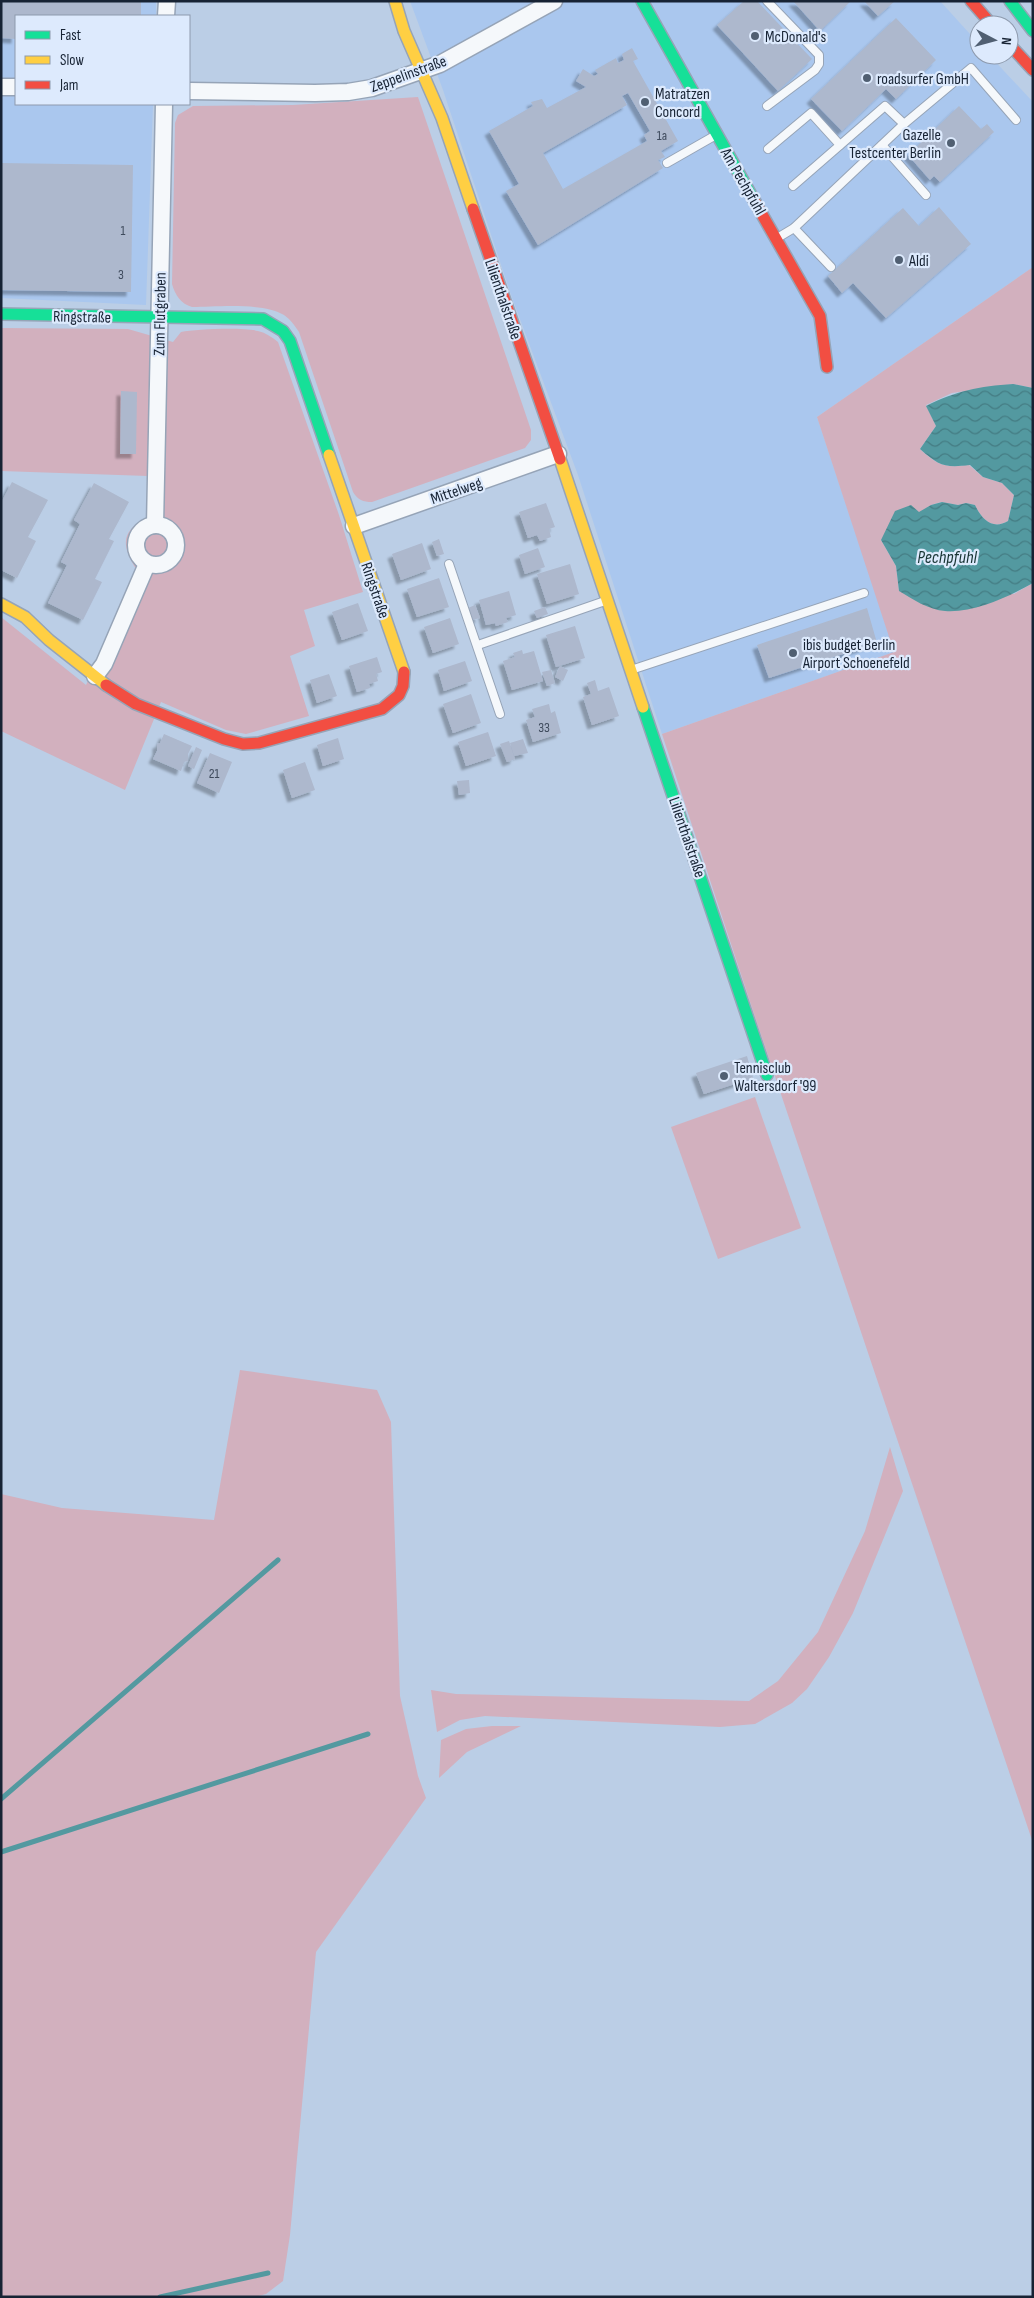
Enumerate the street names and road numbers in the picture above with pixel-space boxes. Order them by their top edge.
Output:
street label: Zeppelinstraße [368,52,449,97]
street label: Am Pechpfuhl [715,144,769,219]
street label: Lilienthalstraße [480,257,525,342]
street label: Zum Flutgraben [150,272,171,356]
street label: Ringstraße [53,307,111,328]
street label: Mittelweg [428,474,485,509]
street label: Ringstraße [356,560,393,621]
street label: Lilienthalstraße [664,795,709,880]

